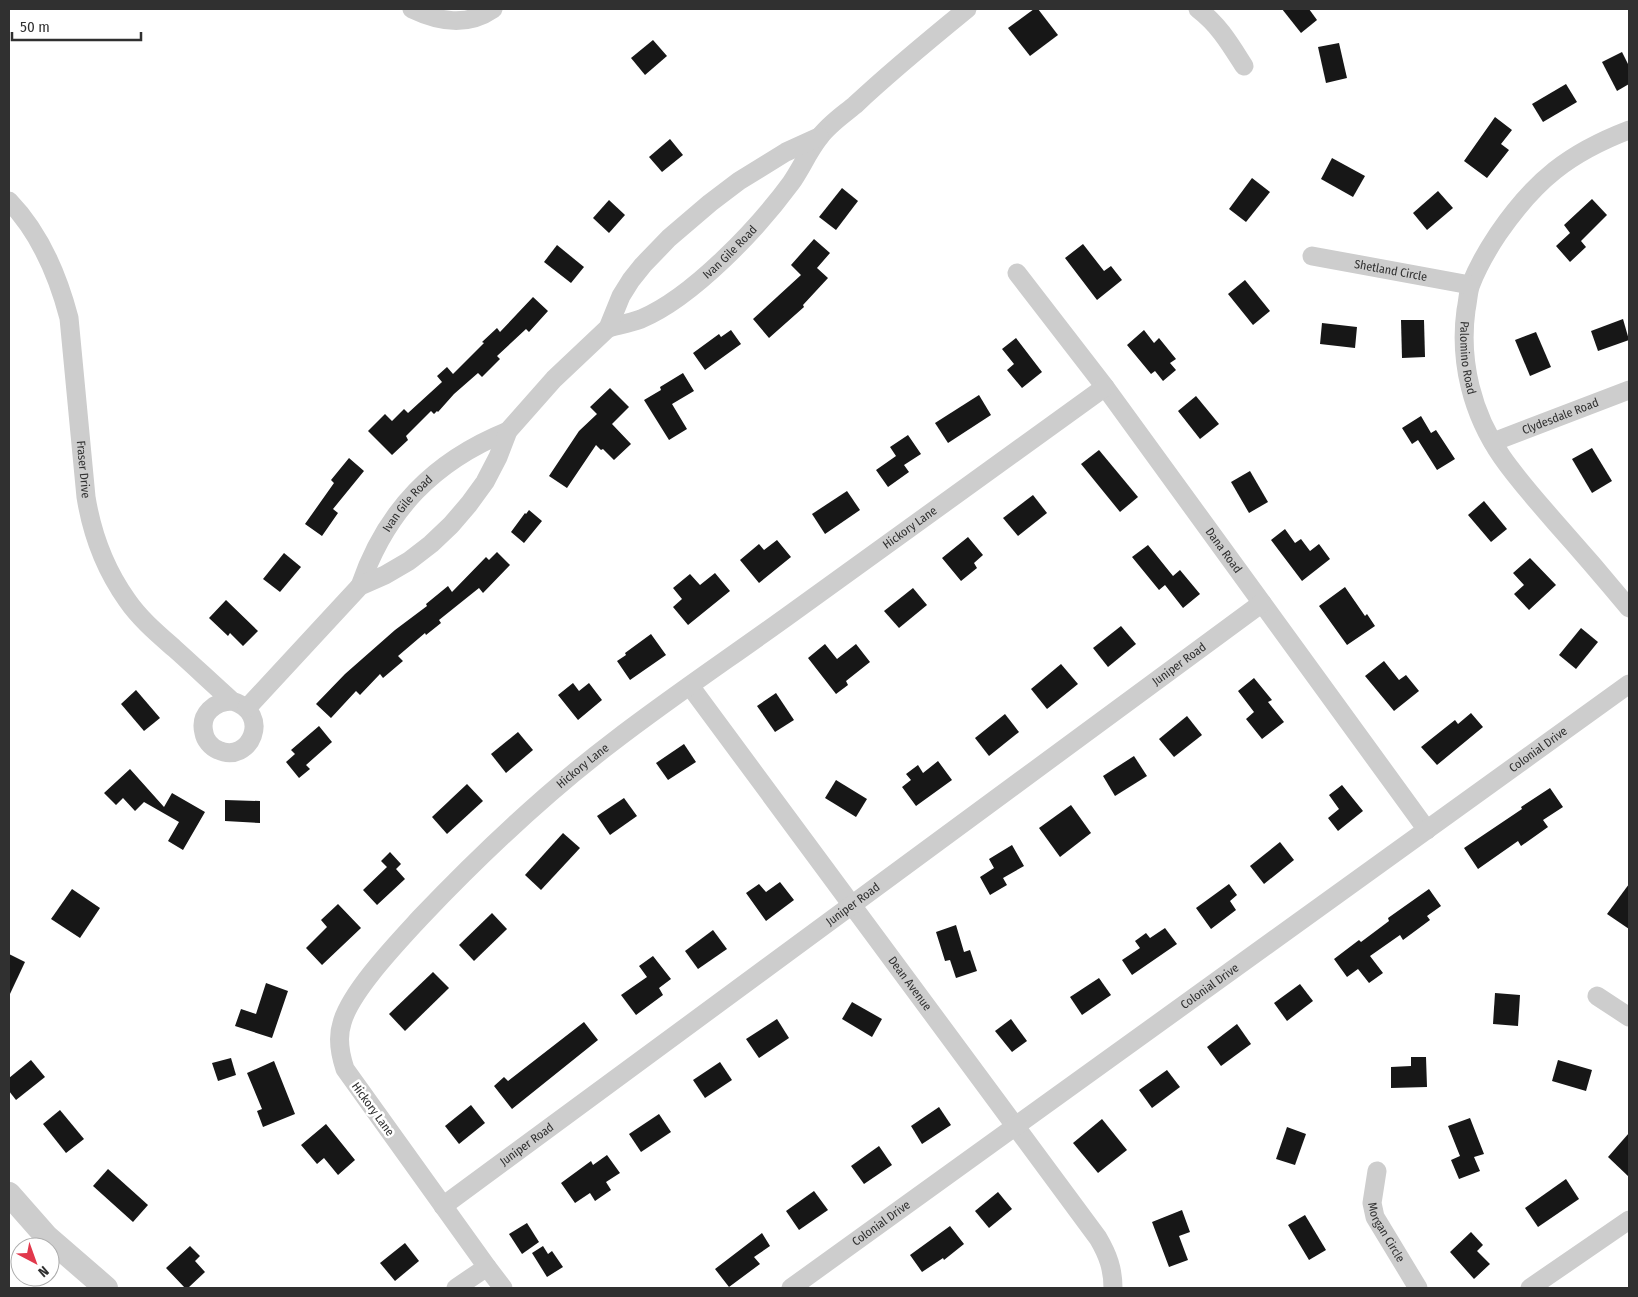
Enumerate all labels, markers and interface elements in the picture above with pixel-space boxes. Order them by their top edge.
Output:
scale bar [12,10,141,42]
text: 50 m [20,18,50,36]
street label: Ivan Gile Road [700,223,760,282]
street label: Shetland Circle [1353,257,1428,284]
street label: Palomino Road [1457,321,1479,396]
street label: Clydesdale Road [1520,395,1601,437]
street label: Fraser Drive [74,440,93,499]
street label: Ivan Gile Road [380,472,435,534]
street label: Hickory Lane [880,503,940,552]
street label: Dana Road [1203,525,1245,576]
street label: Juniper Road [1149,640,1209,688]
street label: Colonial Drive [1506,724,1570,775]
street label: Hickory Lane [554,741,611,791]
street label: Juniper Road [823,880,882,929]
street label: Dean Avenue [885,954,935,1013]
street label: Colonial Drive [1178,961,1241,1012]
street label: Hickory Lane [349,1079,397,1139]
street label: Juniper Road [497,1120,556,1169]
street label: Colonial Drive [849,1197,913,1249]
street label: Morgan Circle [1365,1201,1408,1265]
north arrow [10,1237,60,1287]
text: N [34,1262,52,1281]

